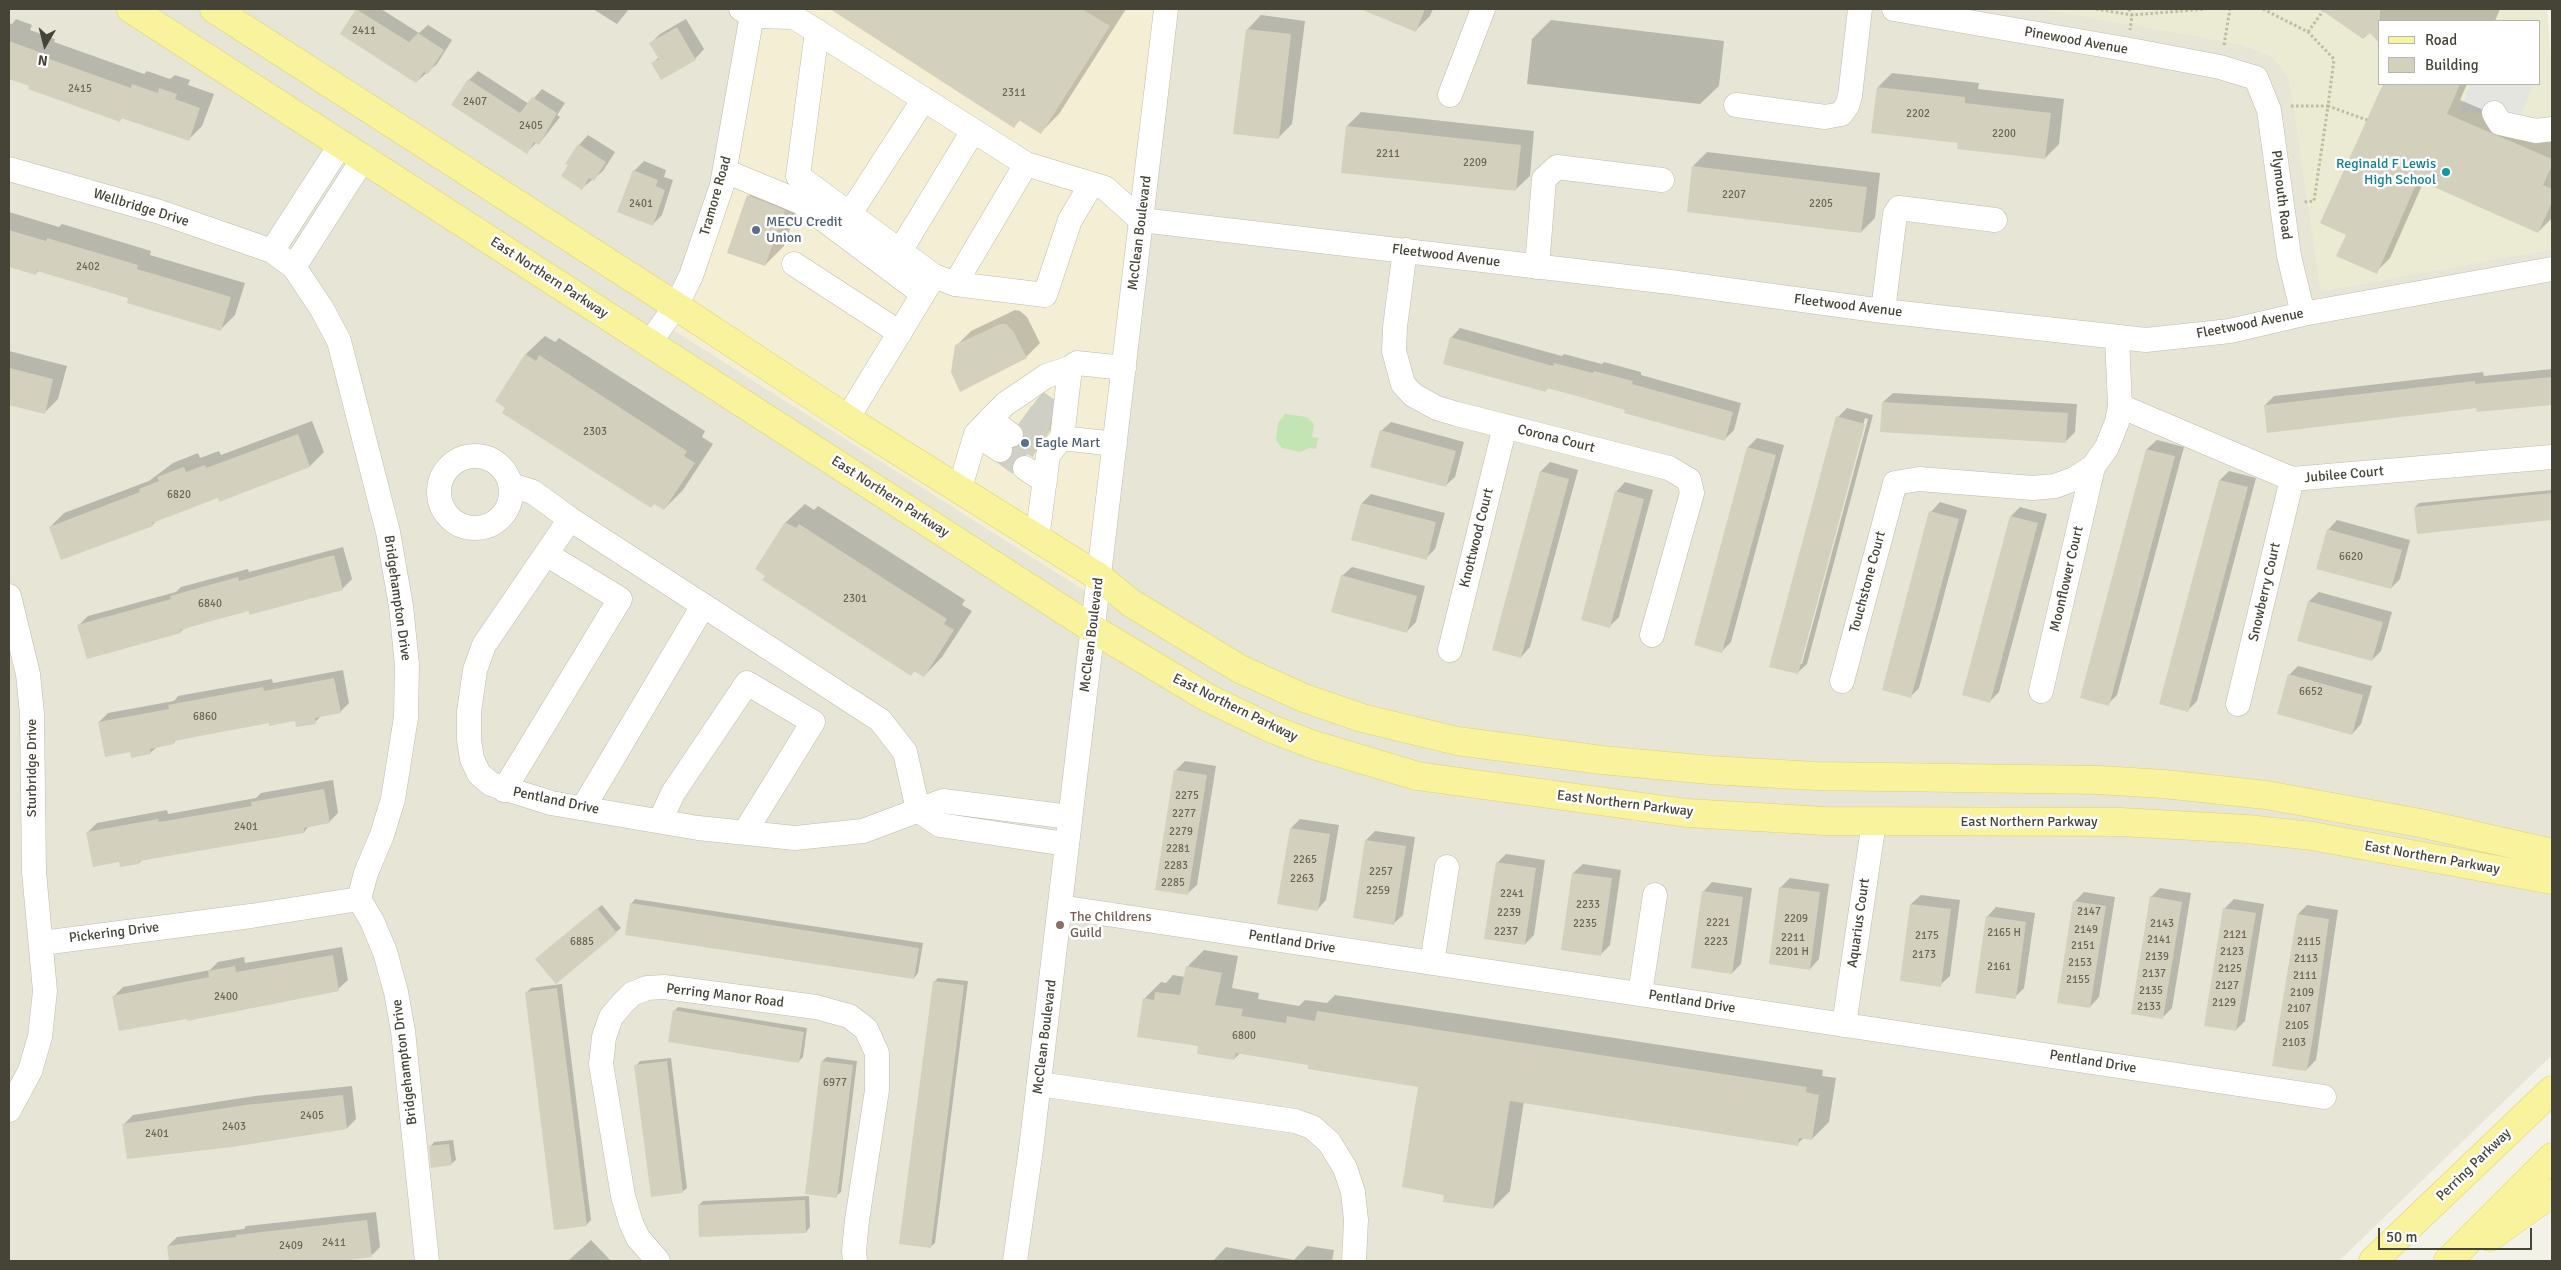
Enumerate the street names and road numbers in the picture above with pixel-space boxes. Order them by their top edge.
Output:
street label: Pinewood Avenue [2023,24,2129,58]
street label: Plymouth Road [2267,149,2295,241]
street label: Tramore Road [697,154,735,238]
street label: McClean Boulevard [1125,175,1155,291]
street label: Wellbridge Drive [91,185,191,231]
street label: East Northern Parkway [487,234,611,322]
street label: Fleetwood Avenue [1391,241,1501,271]
street label: Fleetwood Avenue [1793,291,1903,321]
street label: Fleetwood Avenue [2195,305,2305,343]
street label: Corona Court [1516,421,1596,457]
street label: East Northern Parkway [828,453,952,541]
street label: Jubilee Court [2304,463,2384,487]
street label: Knottwood Court [1457,487,1497,589]
street label: Moonflower Court [2047,525,2087,633]
street label: Touchstone Court [1846,529,1890,635]
street label: Bridgehampton Drive [380,534,414,662]
street label: Snowberry Court [2245,541,2285,643]
street label: McClean Boulevard [1077,577,1107,693]
street label: East Northern Parkway [1170,670,1300,746]
street label: Sturbridge Drive [24,719,40,817]
street label: Pentland Drive [511,784,601,818]
street label: East Northern Parkway [1556,787,1694,821]
street label: East Northern Parkway [1960,814,2098,830]
street label: East Northern Parkway [2363,838,2501,878]
street label: Aquarius Court [1844,877,1874,969]
street label: Pickering Drive [68,919,160,947]
street label: Pentland Drive [1247,927,1337,957]
street label: McClean Boulevard [1030,979,1060,1095]
street label: Perring Manor Road [665,980,785,1012]
street label: Pentland Drive [1647,987,1737,1017]
street label: Bridgehampton Drive [389,998,421,1126]
street label: Pentland Drive [2048,1047,2138,1077]
street label: Perring Parkway [2433,1125,2515,1205]

